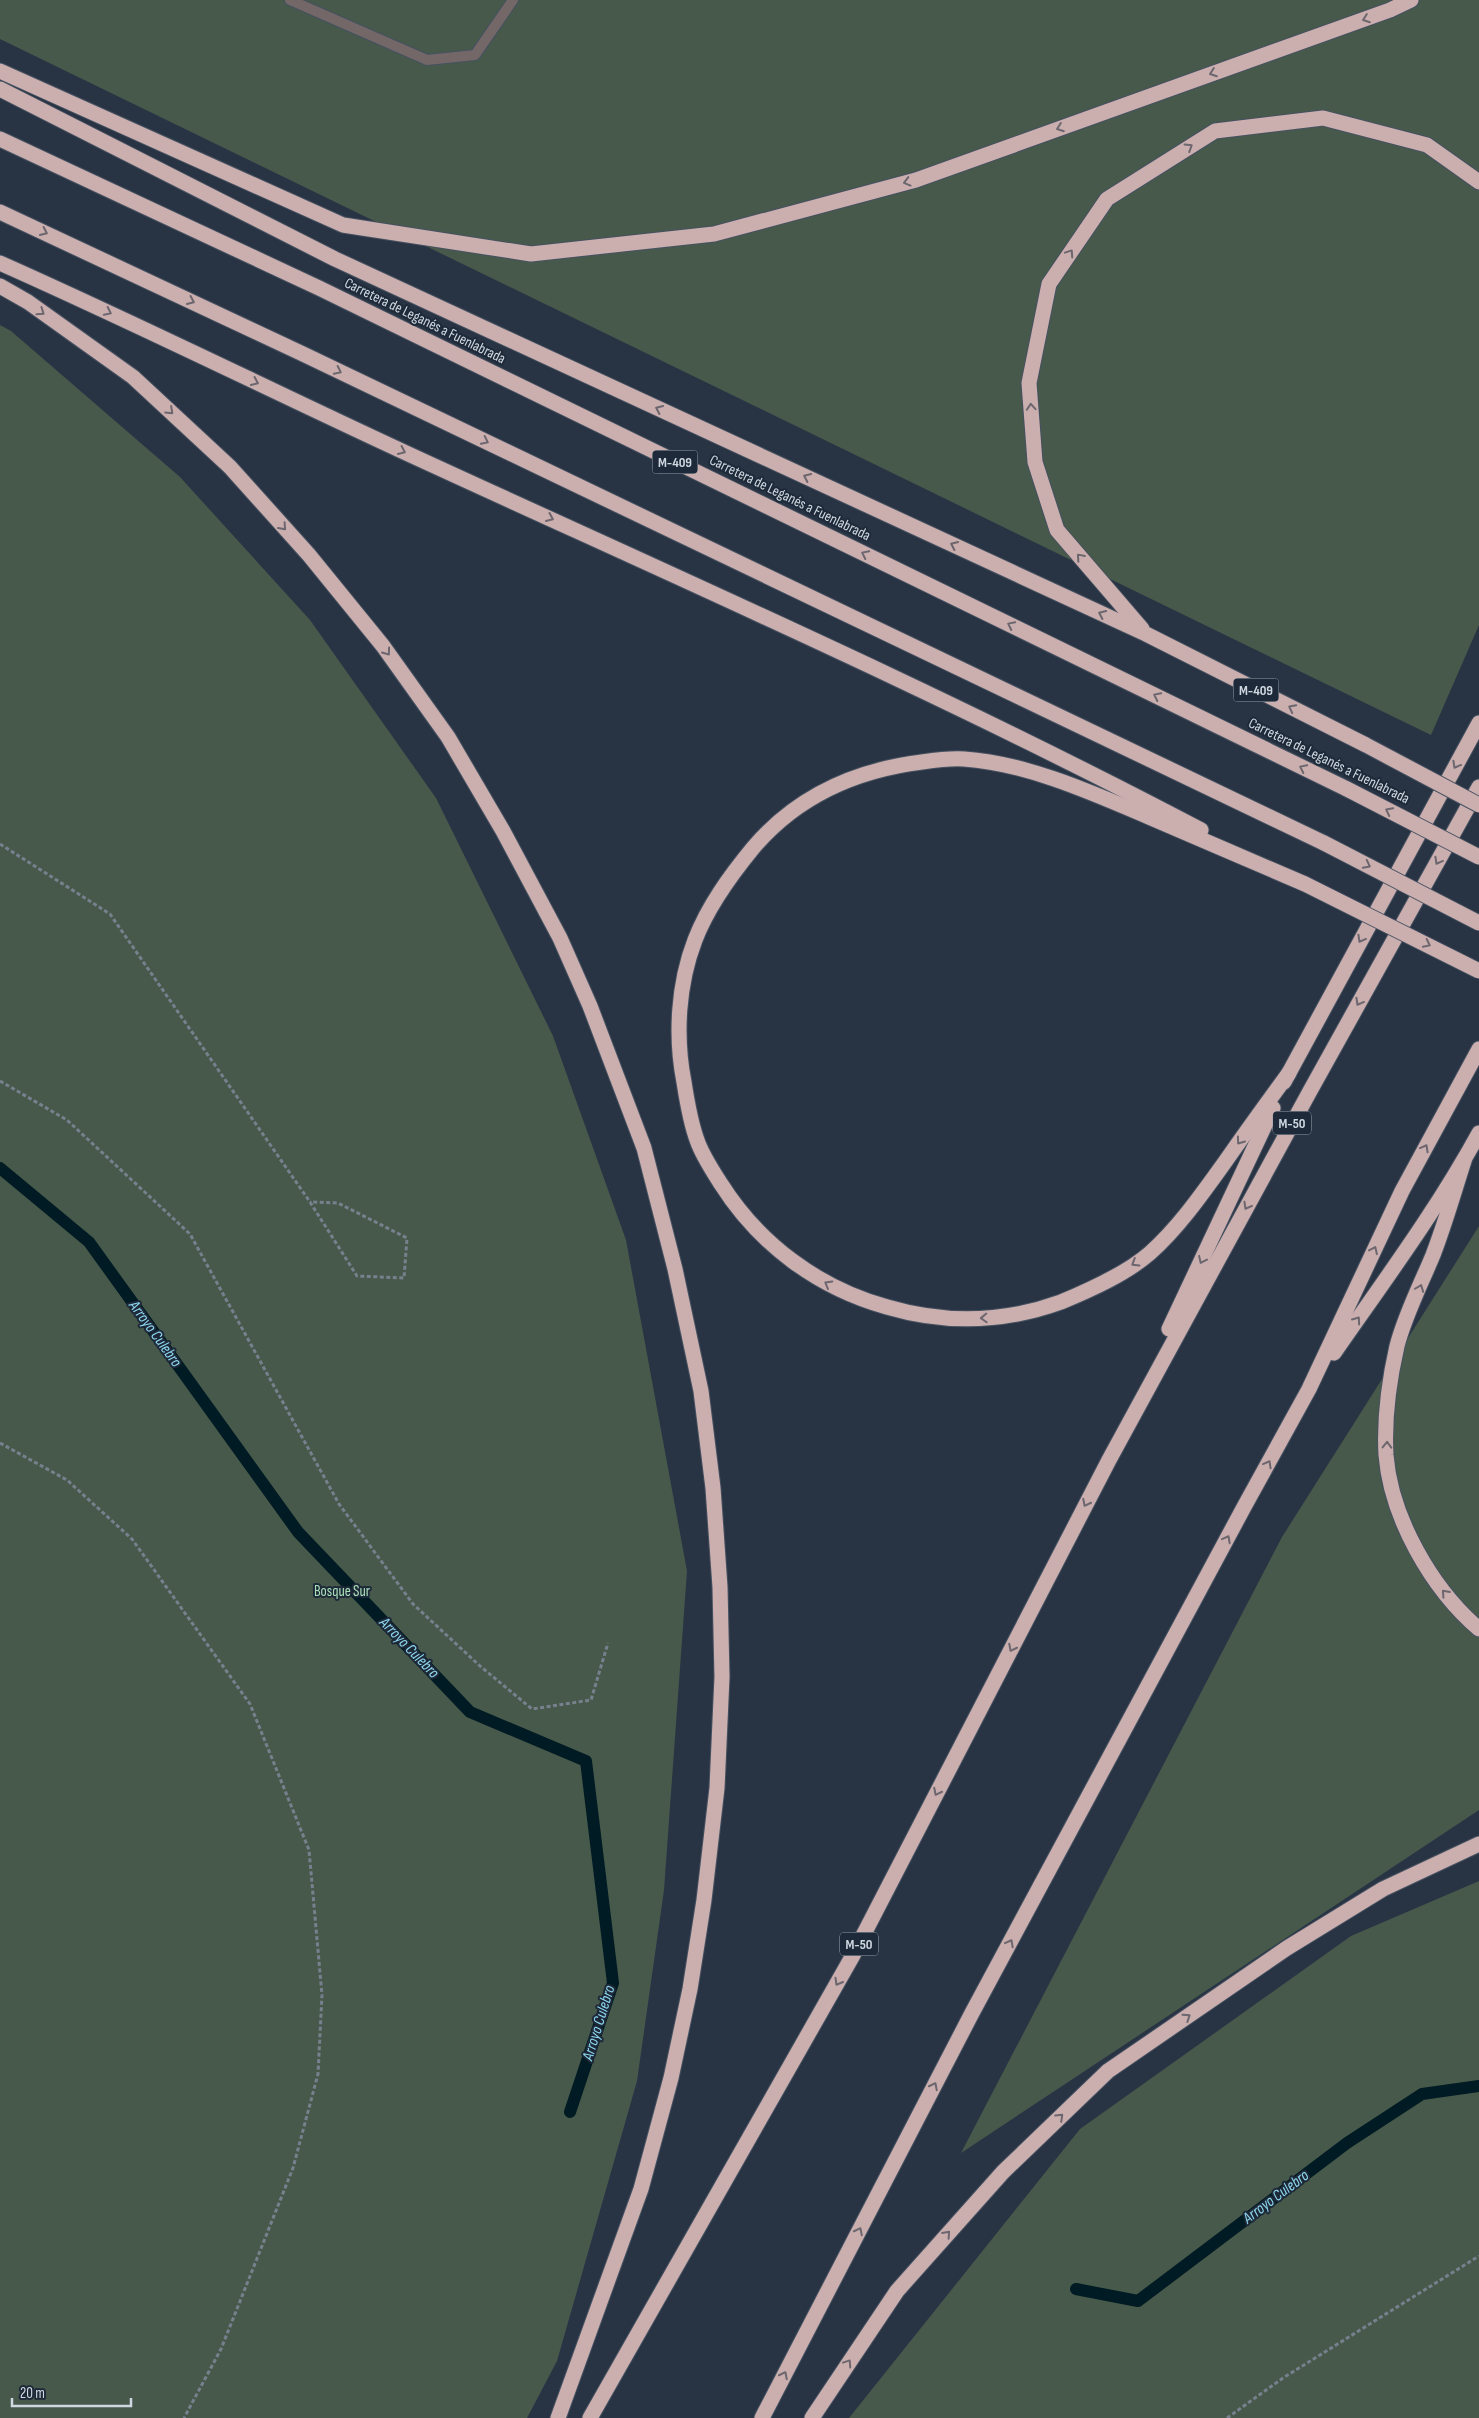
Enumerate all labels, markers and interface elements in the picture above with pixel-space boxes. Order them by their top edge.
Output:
one-way arrow [1362,13,1370,23]
one-way arrow [1209,67,1218,77]
one-way arrow [1056,122,1065,132]
one-way arrow [1184,144,1193,154]
one-way arrow [902,176,911,187]
one-way arrow [39,226,48,237]
one-way arrow [1064,249,1073,259]
street label: Carretera de Leganés a Fuenlabrada [341,274,509,368]
one-way arrow [186,295,195,306]
one-way arrow [103,305,112,316]
one-way arrow [35,306,45,315]
one-way arrow [333,365,342,375]
one-way arrow [250,376,259,386]
one-way arrow [1026,403,1037,411]
one-way arrow [164,405,173,414]
one-way arrow [655,405,664,415]
one-way arrow [480,435,489,445]
one-way arrow [397,444,406,455]
road number: M-409 [652,451,698,474]
street label: Carretera de Leganés a Fuenlabrada [706,451,874,545]
one-way arrow [803,473,812,484]
one-way arrow [545,512,554,522]
one-way arrow [278,521,287,530]
one-way arrow [950,541,959,552]
one-way arrow [861,550,870,560]
one-way arrow [1077,554,1086,563]
one-way arrow [1098,609,1107,620]
one-way arrow [1007,621,1016,631]
one-way arrow [381,646,390,656]
road number: M-409 [1234,678,1278,702]
one-way arrow [1153,692,1162,703]
one-way arrow [1288,704,1297,714]
street label: Carretera de Leganés a Fuenlabrada [1245,714,1413,808]
one-way arrow [1452,760,1462,769]
one-way arrow [1299,763,1308,774]
one-way arrow [1385,807,1394,817]
one-way arrow [1434,855,1444,864]
one-way arrow [1362,859,1371,869]
one-way arrow [1358,934,1368,943]
one-way arrow [1422,938,1431,948]
one-way arrow [1355,997,1365,1006]
road number: M-50 [1273,1112,1311,1134]
one-way arrow [1237,1135,1246,1145]
one-way arrow [1419,1145,1429,1154]
one-way arrow [1243,1201,1253,1210]
one-way arrow [1368,1246,1379,1255]
one-way arrow [1197,1255,1208,1264]
one-way arrow [1131,1257,1140,1267]
one-way arrow [824,1280,833,1290]
one-way arrow [1414,1284,1424,1293]
water label: Arroyo Culebro [124,1296,186,1371]
one-way arrow [980,1313,988,1323]
one-way arrow [1351,1317,1360,1326]
one-way arrow [1381,1441,1392,1449]
one-way arrow [1261,1461,1271,1470]
one-way arrow [1082,1498,1092,1507]
one-way arrow [1220,1536,1230,1545]
park label: Bosque Sur [314,1582,371,1601]
one-way arrow [1442,1590,1451,1599]
water label: Arroyo Culebro [375,1613,443,1683]
one-way arrow [1008,1642,1018,1651]
one-way arrow [933,1787,943,1796]
road number: M-50 [840,1932,878,1956]
one-way arrow [1004,1939,1014,1948]
one-way arrow [834,1977,844,1986]
water label: Arroyo Culebro [578,1983,620,2064]
one-way arrow [1181,2014,1191,2023]
one-way arrow [928,2083,938,2092]
one-way arrow [1054,2114,1063,2123]
water label: Arroyo Culebro [1239,2166,1313,2229]
one-way arrow [853,2227,863,2236]
one-way arrow [941,2231,950,2240]
one-way arrow [842,2359,852,2368]
one-way arrow [778,2371,788,2380]
scale bar [12,2376,131,2408]
text: 20 m [20,2384,45,2403]

